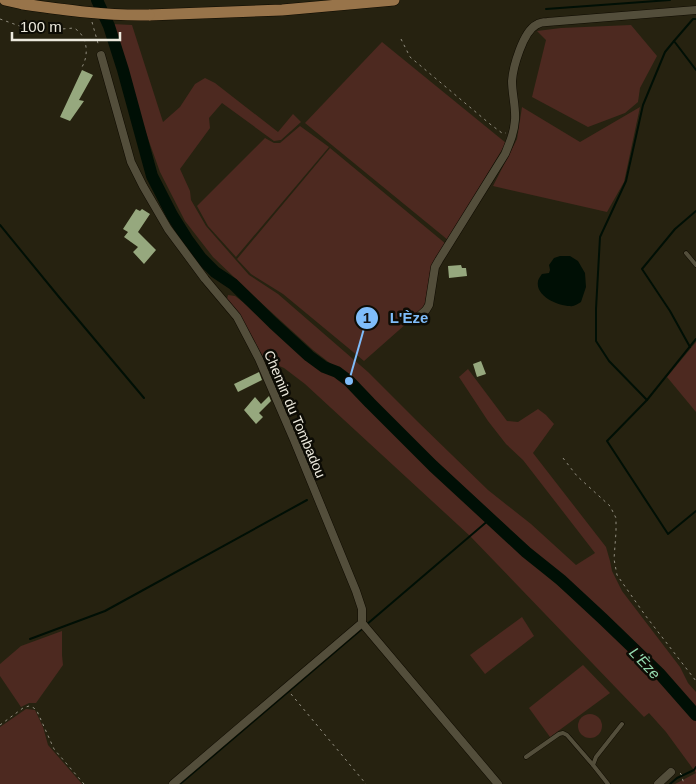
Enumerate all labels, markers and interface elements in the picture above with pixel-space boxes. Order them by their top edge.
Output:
scale bar [12,10,120,42]
text: 100 m [20,18,62,35]
callout: L'Èze [355,303,438,333]
text: 1 [363,309,371,326]
text: L'Èze [390,309,428,326]
street label: Chemin du Tombadou [261,348,329,480]
water label: L'Èze [626,644,664,682]

